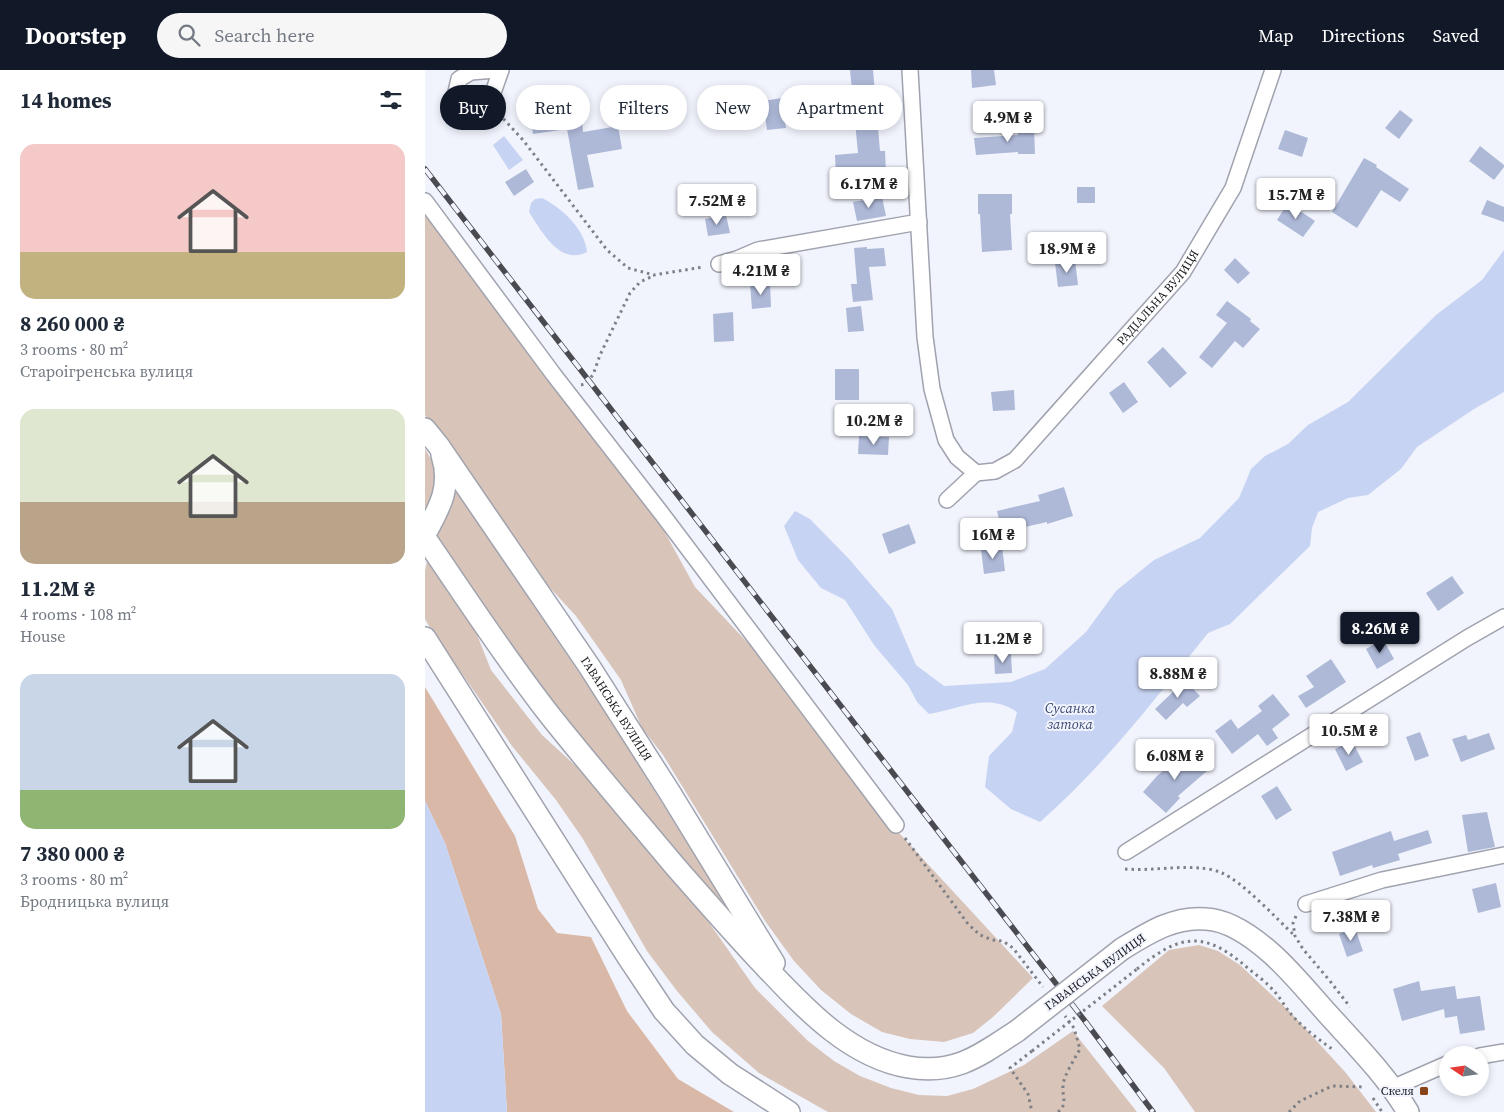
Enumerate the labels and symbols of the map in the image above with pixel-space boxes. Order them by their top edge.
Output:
pin: 4.9M ₴ [967,100,1049,143]
pin: 6.17M ₴ [823,166,915,209]
pin: 15.7M ₴ [1250,178,1342,220]
pin: 7.52M ₴ [671,184,763,226]
pin: 18.9M ₴ [1021,232,1113,274]
street label: РАДІАЛЬНА ВУЛИЦЯ [1113,247,1203,349]
pin: 4.21M ₴ [715,254,807,296]
pin: 10.2M ₴ [828,404,920,446]
pin: 16M ₴ [958,518,1028,560]
pin: 8.26M ₴ [1334,612,1426,654]
pin: 11.2M ₴ [957,622,1049,664]
street label: ГАВАНСЬКА ВУЛИЦЯ [577,654,656,764]
pin: 8.88M ₴ [1132,656,1224,699]
water label: Сусанка затока [1045,698,1096,734]
pin: 10.5M ₴ [1303,714,1395,756]
pin: 6.08M ₴ [1129,738,1221,781]
pin: 7.38M ₴ [1305,900,1397,942]
street label: ГАВАНСЬКА ВУЛИЦЯ [1042,930,1149,1014]
north arrow [1439,1046,1489,1096]
place label: Скеля [1381,1083,1414,1099]
marker: Скеля [1418,1085,1430,1097]

